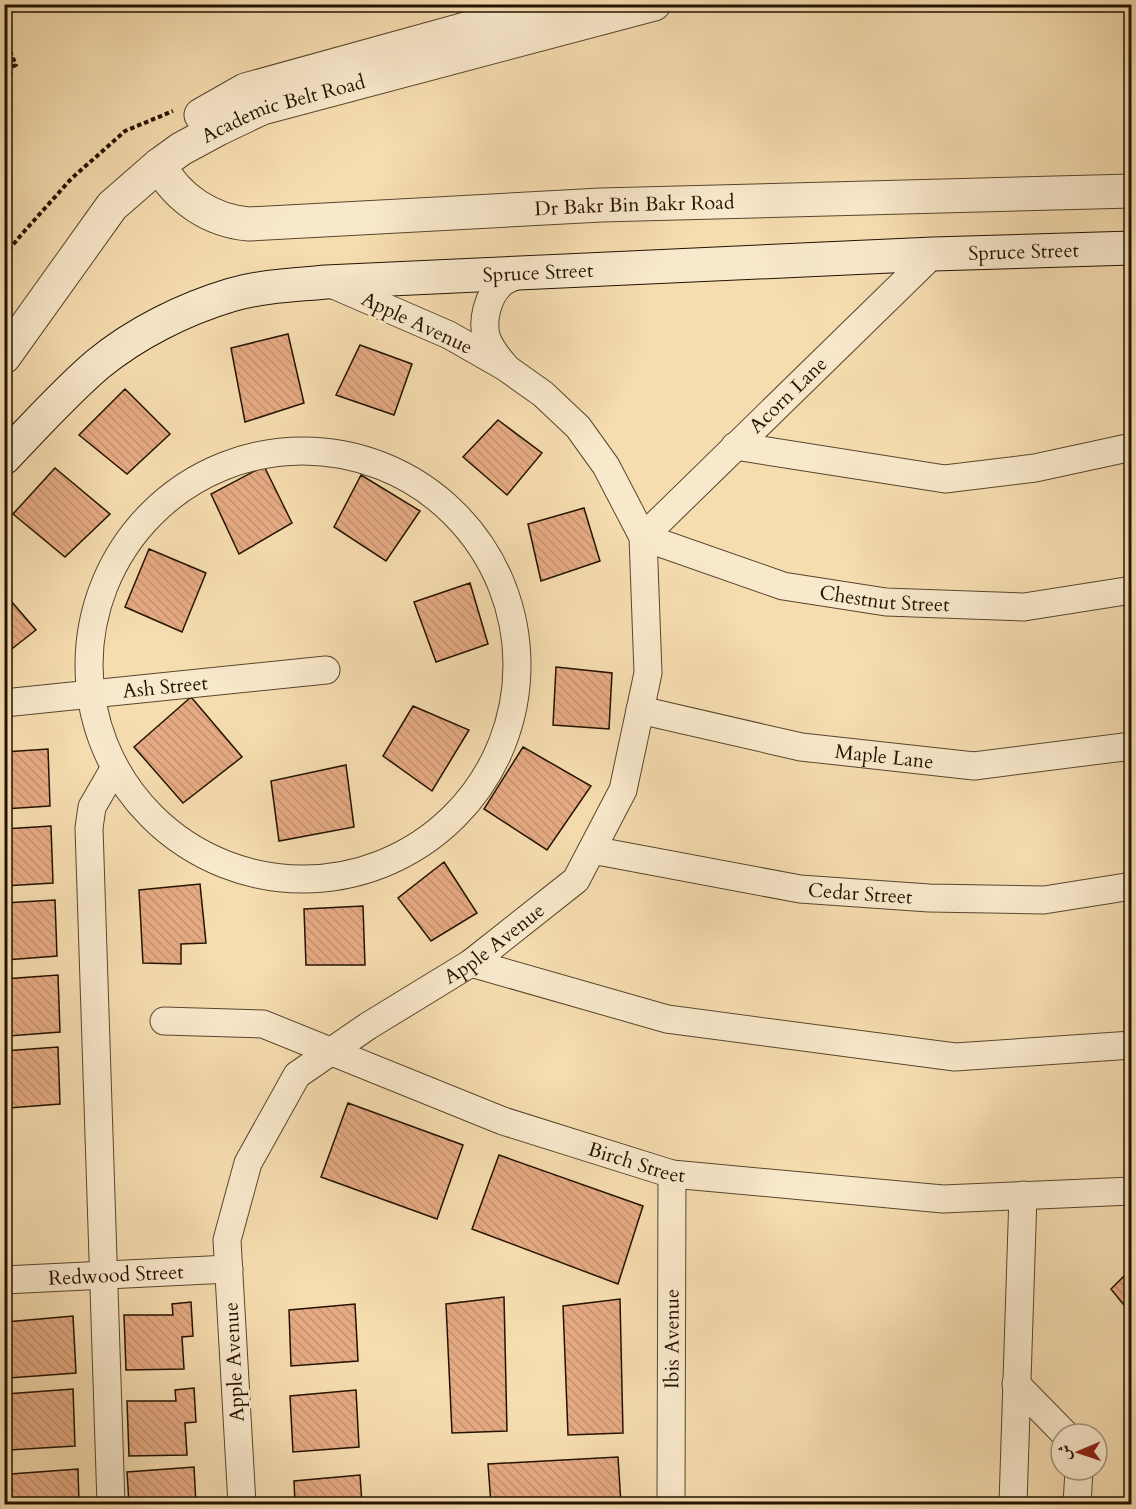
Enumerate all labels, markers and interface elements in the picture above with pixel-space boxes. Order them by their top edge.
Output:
street label: Academic Belt Road [196,68,368,149]
street label: Dr Bakr Bin Bakr Road [534,188,735,222]
street label: Spruce Street [968,236,1080,266]
street label: Spruce Street [482,256,595,288]
street label: Apple Avenue [357,285,477,361]
street label: Acorn Lane [743,351,833,439]
street label: Chestnut Street [818,578,951,618]
street label: Ash Street [121,669,210,704]
street label: Maple Lane [834,737,935,775]
street label: Cedar Street [807,876,914,910]
street label: Apple Avenue [438,897,550,990]
street label: Birch Street [585,1135,687,1189]
street label: Redwood Street [48,1258,185,1291]
street label: Ibis Avenue [658,1289,685,1389]
street label: Apple Avenue [217,1301,251,1423]
north arrow [1049,1422,1109,1482]
text: ش [1054,1444,1076,1461]

